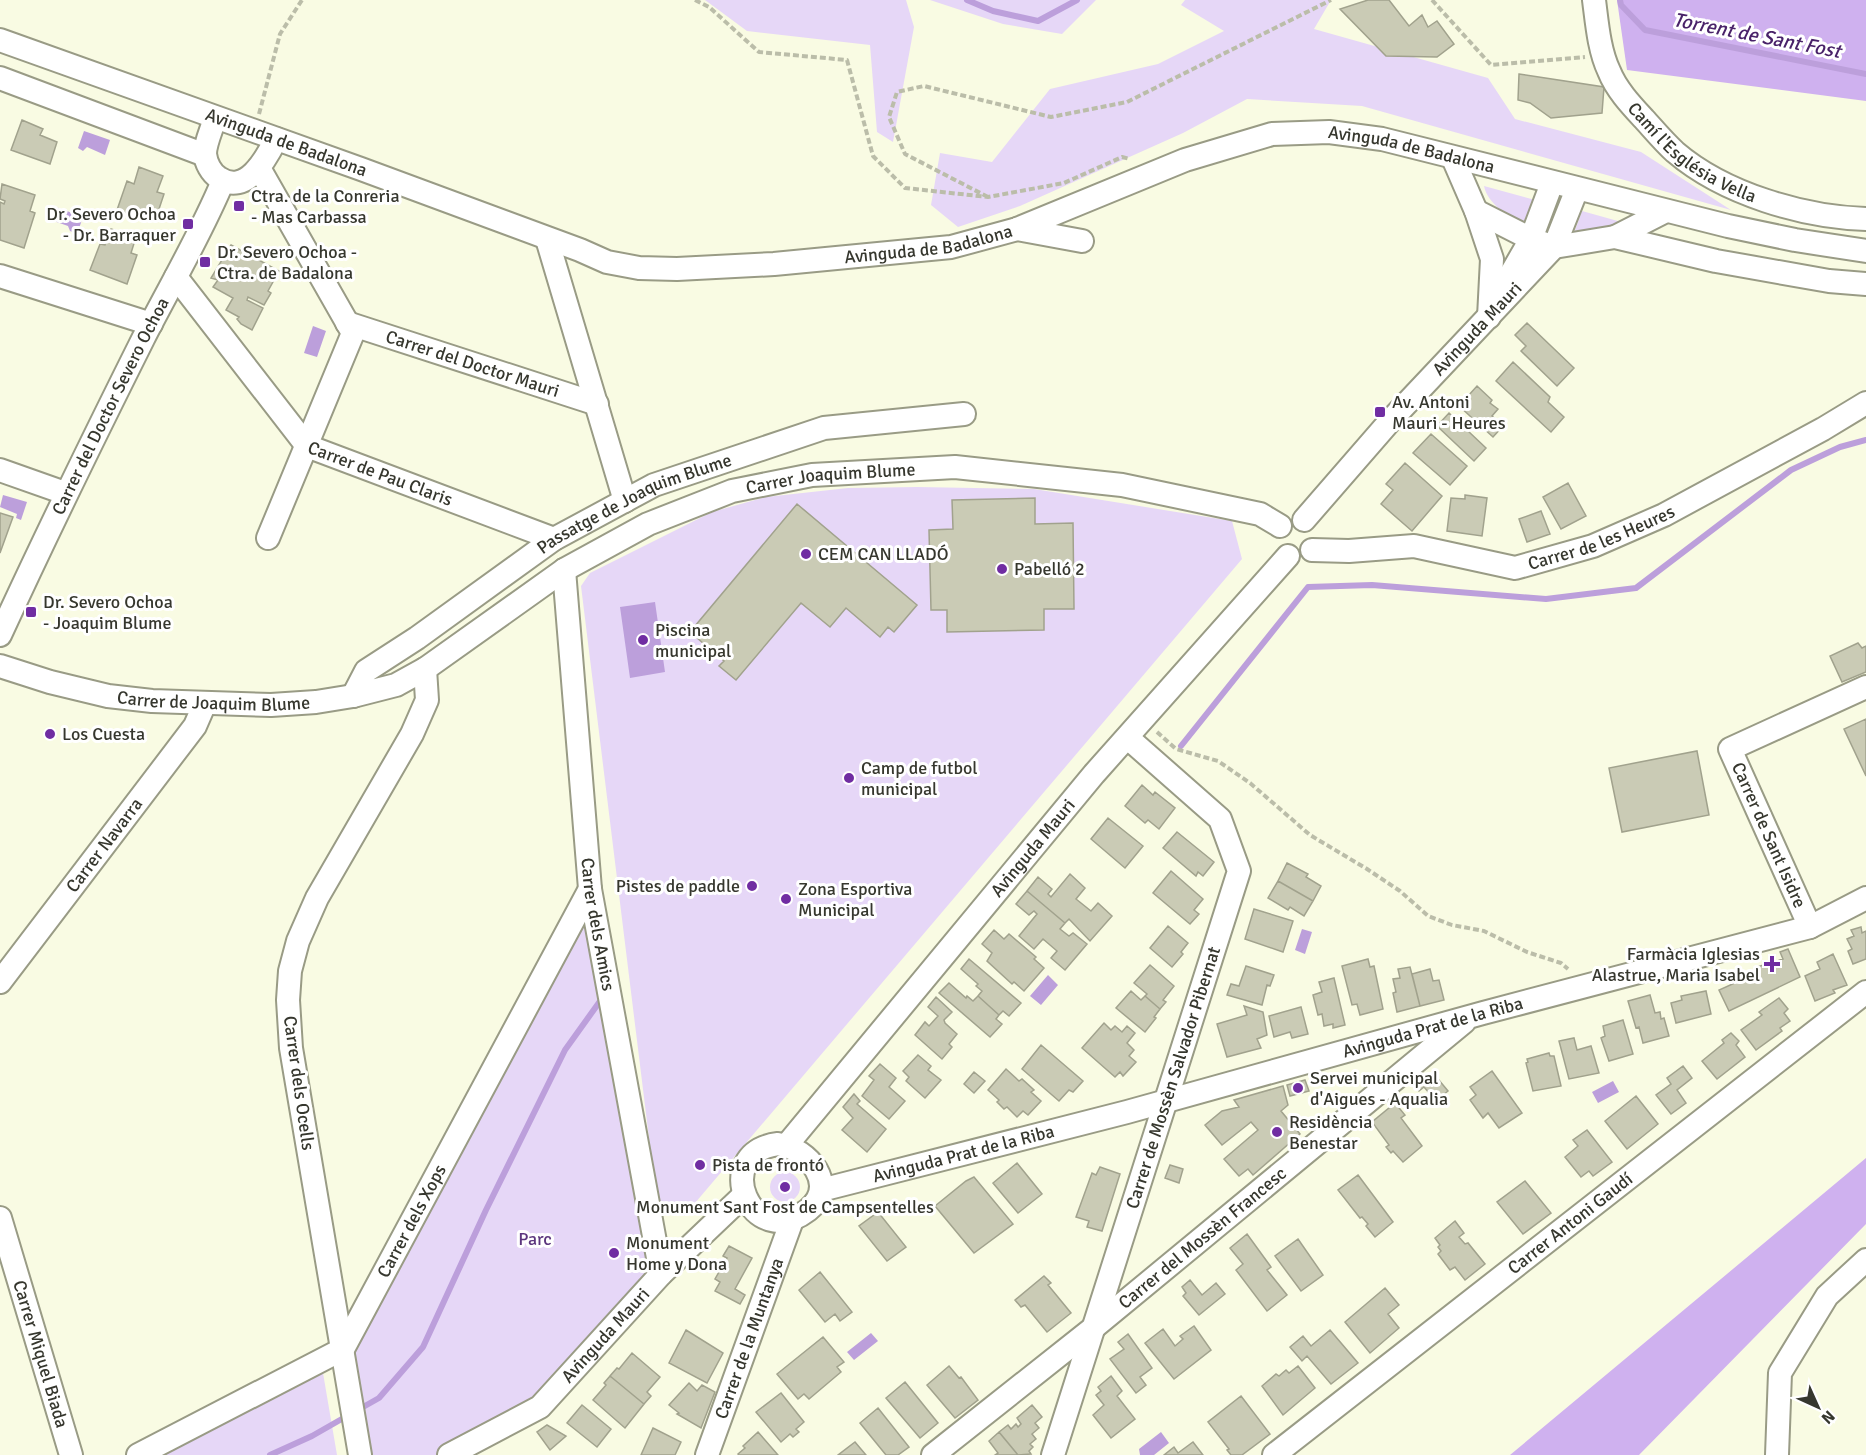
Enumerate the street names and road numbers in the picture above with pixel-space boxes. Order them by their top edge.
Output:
street label: Camí l'Església Vella [1623,98,1759,207]
street label: Avinguda de Badalona [202,103,370,181]
street label: Avinguda de Badalona [1327,121,1497,178]
street label: Avinguda de Badalona [843,220,1015,268]
street label: Avinguda Mauri [1428,277,1526,380]
street label: Carrer del Doctor Severo Ochoa [47,294,174,519]
street label: Carrer del Doctor Mauri [383,325,562,402]
street label: Carrer de Pau Claris [305,436,456,511]
street label: Passatge de Joaquim Blume [533,449,734,559]
street label: Carrer Joaquim Blume [744,458,916,499]
street label: Carrer de les Heures [1525,500,1679,575]
street label: Carrer de Joaquim Blume [116,686,311,716]
street label: Carrer de Sant Isidre [1727,759,1811,911]
street label: Carrer Navarra [61,794,147,897]
street label: Avinguda Mauri [986,794,1080,901]
street label: Carrer dels Amics [576,857,620,993]
street label: Carrer de Mossèn Salvador Pibernat [1121,944,1225,1211]
street label: Avinguda Prat de la Riba [1340,992,1525,1063]
street label: Carrer dels Ocells [279,1014,319,1152]
street label: Avinguda Prat de la Riba [870,1120,1056,1187]
street label: Carrer dels Xops [372,1161,451,1281]
street label: Carrer del Mossèn Francesc [1114,1162,1291,1314]
street label: Carrer Antoni Gaudí [1503,1168,1637,1279]
street label: Carrer de la Muntanya [710,1255,788,1422]
street label: Carrer Miquel Biada [8,1278,73,1430]
street label: Avinguda Mauri [557,1283,654,1387]

